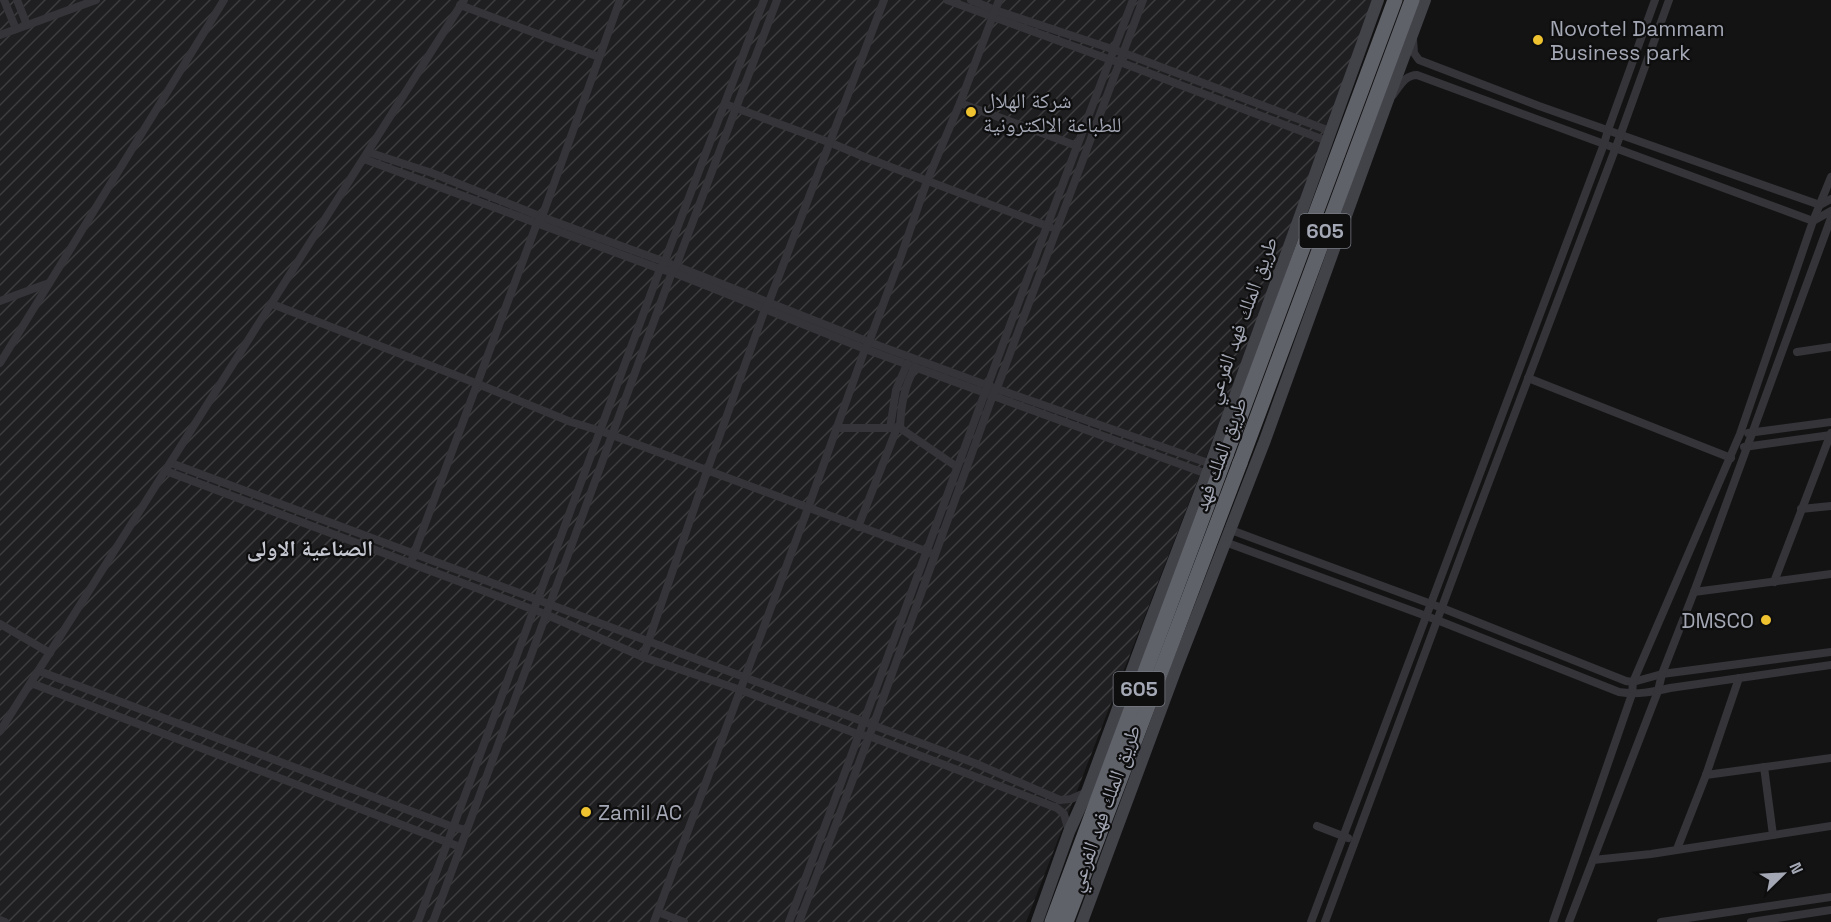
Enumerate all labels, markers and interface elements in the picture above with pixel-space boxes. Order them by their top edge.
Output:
place label: Novotel Dammam Business park [1550,15,1724,66]
marker: Novotel Dammam Business park [1531,33,1545,47]
place label: شركة الهلال للطباعة الالكترونية [983,87,1121,138]
marker: شركة الهلال للطباعة الالكترونية [964,105,978,119]
road number: 605 [1300,214,1350,248]
street label: طريق الملك فهد الفرعي [1198,233,1287,408]
street label: طريق الملك فهد [1187,393,1253,515]
district label: الصناعية الاولى [247,534,373,562]
place label: DMSCO [1682,607,1754,634]
marker: DMSCO [1759,613,1773,627]
road number: 605 [1114,672,1164,706]
street label: طريق الملك فهد الفرعي [1061,721,1150,896]
place label: Zamil AC [598,799,682,826]
marker: Zamil AC [579,805,593,819]
north arrow [1753,844,1813,904]
text: N [1784,859,1808,877]

